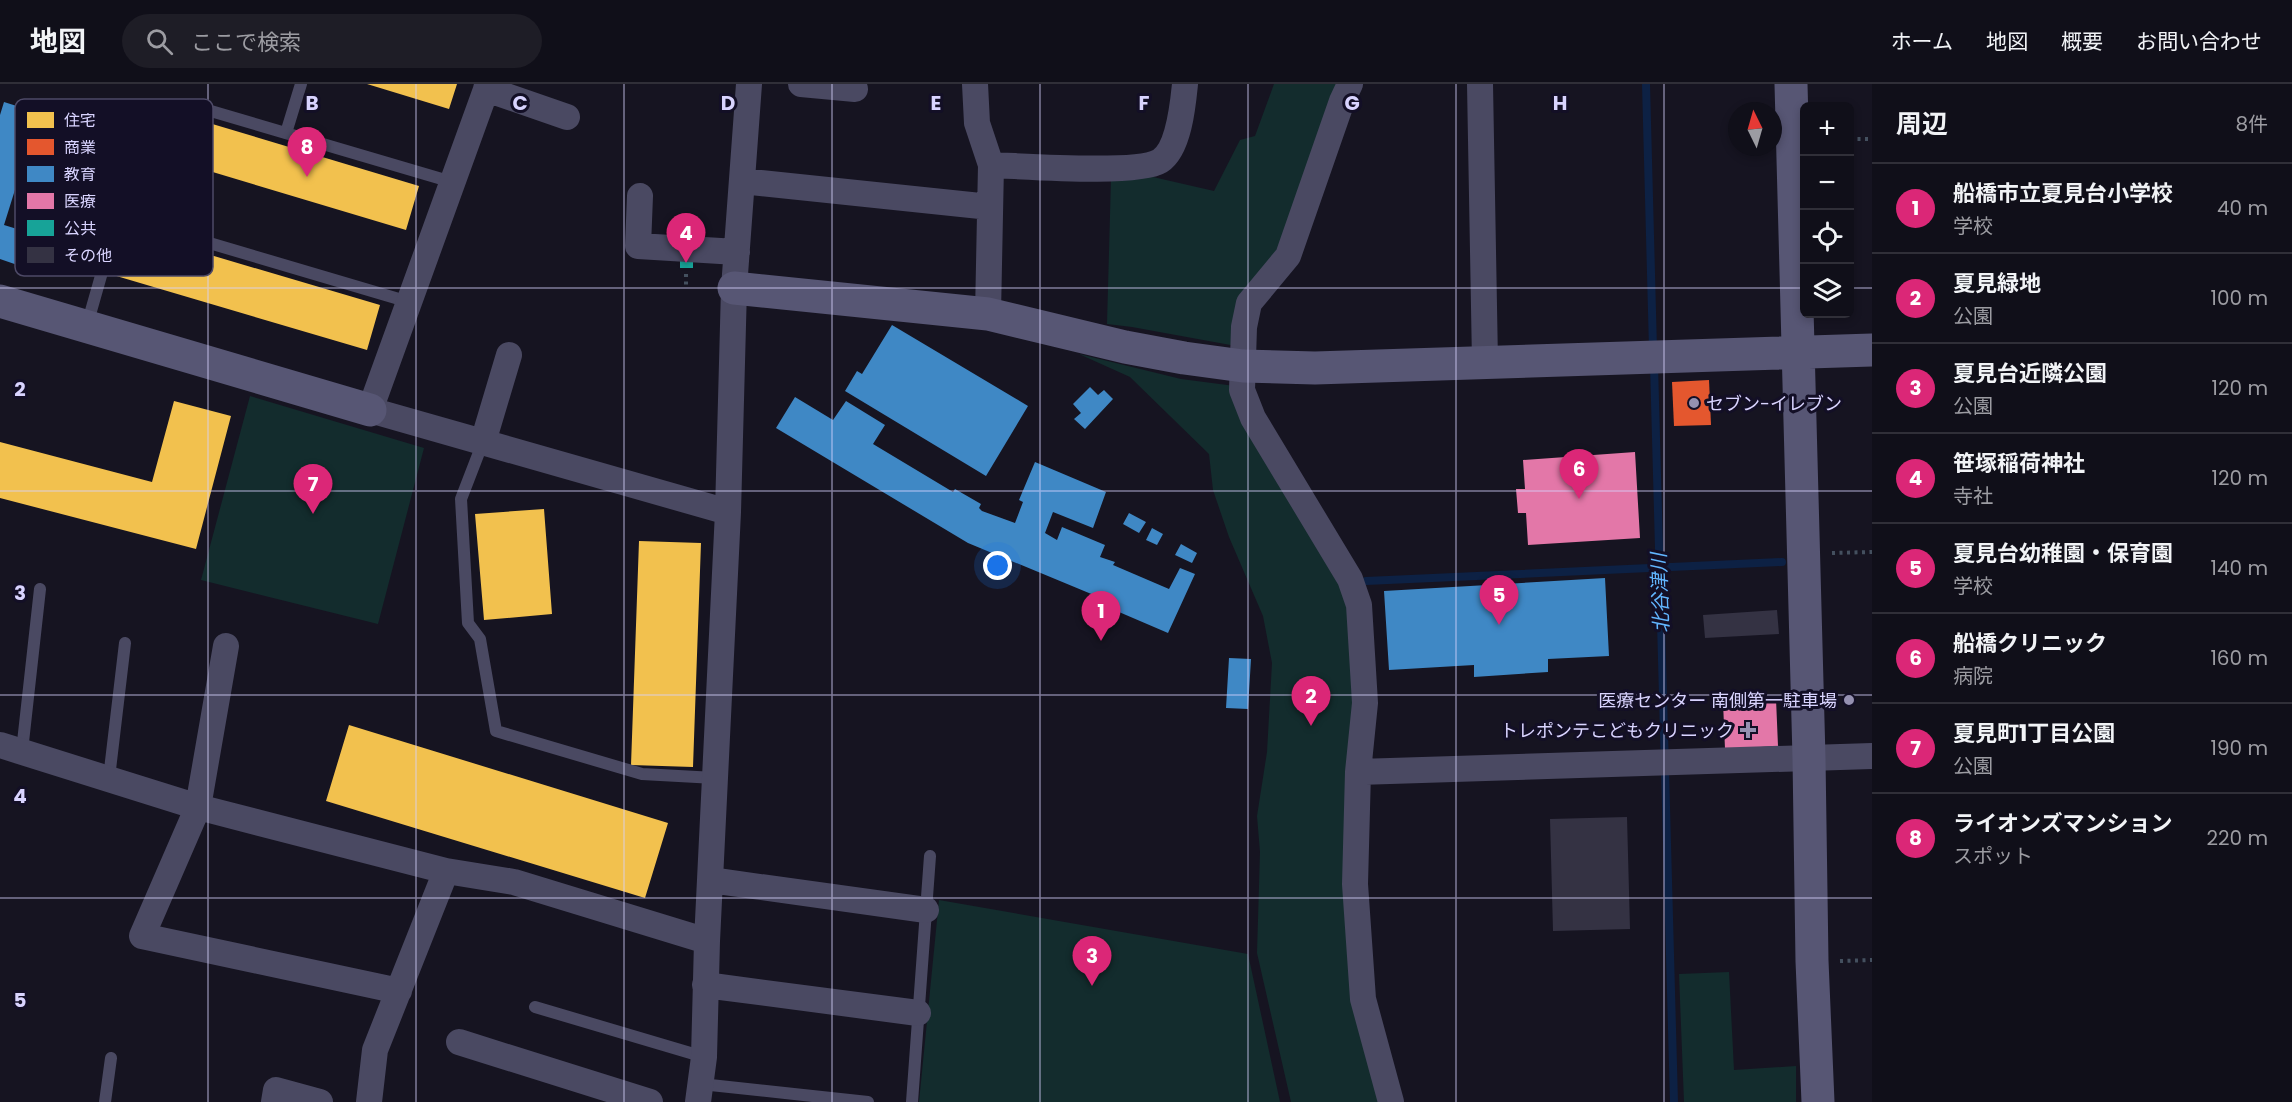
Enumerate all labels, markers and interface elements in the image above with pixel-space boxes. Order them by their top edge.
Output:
search box [122,14,542,68]
text: 地図 [30,22,86,61]
icon: search [143,25,176,58]
text: ここで検索 [191,27,301,58]
text: ホーム [1891,27,1953,56]
text: 地図 [1986,27,2028,56]
text: 概要 [2061,27,2103,56]
text: お問い合わせ [2136,27,2262,56]
text: B [305,89,319,117]
text: C [512,89,528,117]
text: D [721,89,735,117]
text: E [931,89,941,117]
text: F [1139,89,1150,117]
text: G [1344,89,1360,117]
text: H [1553,89,1567,117]
legend [15,99,213,276]
north arrow [1728,102,1782,156]
map controls [1800,102,1854,318]
button: + [1800,102,1854,156]
text: 周辺 [1896,106,1948,142]
text: 住宅 [64,109,96,132]
text: 8件 [2235,110,2268,138]
pin: 8 [288,128,326,177]
text: 商業 [64,136,96,159]
button: − [1800,156,1854,210]
text: 教育 [64,163,96,186]
text: 船橋市立夏見台小学校 [1953,178,2173,209]
text: 医療 [64,190,96,213]
text: 1 [1912,194,1919,222]
text: 40 m [2217,194,2268,222]
button: locate [1800,210,1854,264]
text: 学校 [1953,212,1993,240]
pin: 4 [666,214,706,263]
text: 公共 [64,217,96,240]
text: その他 [64,244,112,267]
button: layers [1800,264,1854,318]
text: 夏見緑地 [1953,268,2041,299]
text: 2 [1910,284,1921,312]
text: 100 m [2211,284,2268,312]
text: 公園 [1953,302,1993,330]
text: 夏見台近隣公園 [1953,358,2107,389]
text: 3 [1909,374,1922,402]
text: 120 m [2212,374,2268,402]
text: 2 [14,375,26,403]
place label: セブン-イレブン [1706,391,1842,416]
text: 公園 [1953,392,1993,420]
marker: セブン-イレブン [1687,396,1701,410]
text: 笹塚稲荷神社 [1953,448,2085,479]
pin: 6 [1560,450,1598,499]
pin: 7 [294,464,332,514]
text: 4 [1909,464,1922,492]
text: 120 m [2212,464,2268,492]
text: 寺社 [1953,482,1993,510]
text: 夏見台幼稚園・保育園 [1953,538,2173,569]
your location [983,551,1012,580]
water label: 北谷津川 [1645,551,1675,633]
text: 5 [1909,554,1922,582]
text: 140 m [2211,554,2268,582]
text: 学校 [1953,572,1993,600]
pin: 5 [1480,576,1518,625]
text: 3 [14,579,26,607]
pin: 1 [1082,592,1120,641]
text: 船橋クリニック [1953,628,2107,659]
text: 6 [1909,644,1922,672]
text: 160 m [2210,644,2268,672]
text: 病院 [1953,662,1993,690]
pin: 2 [1292,676,1330,726]
place label: 医療センター 南側第一駐車場 [1598,688,1837,713]
marker: 医療センター 南側第一駐車場 [1842,693,1856,707]
place label: トレポンテこどもクリニック [1500,718,1734,743]
text: 夏見町1丁目公園 [1953,718,2115,749]
marker: トレポンテこどもクリニック [1739,721,1757,739]
text: 7 [1910,734,1921,762]
text: 190 m [2211,734,2268,762]
text: 公園 [1953,752,1993,780]
text: 4 [13,782,27,810]
text: ライオンズマンション [1953,808,2173,839]
text: 8 [1909,824,1922,852]
text: 220 m [2207,824,2268,852]
text: スポット [1953,842,2033,870]
pin: 3 [1072,936,1112,986]
text: 5 [14,986,27,1014]

